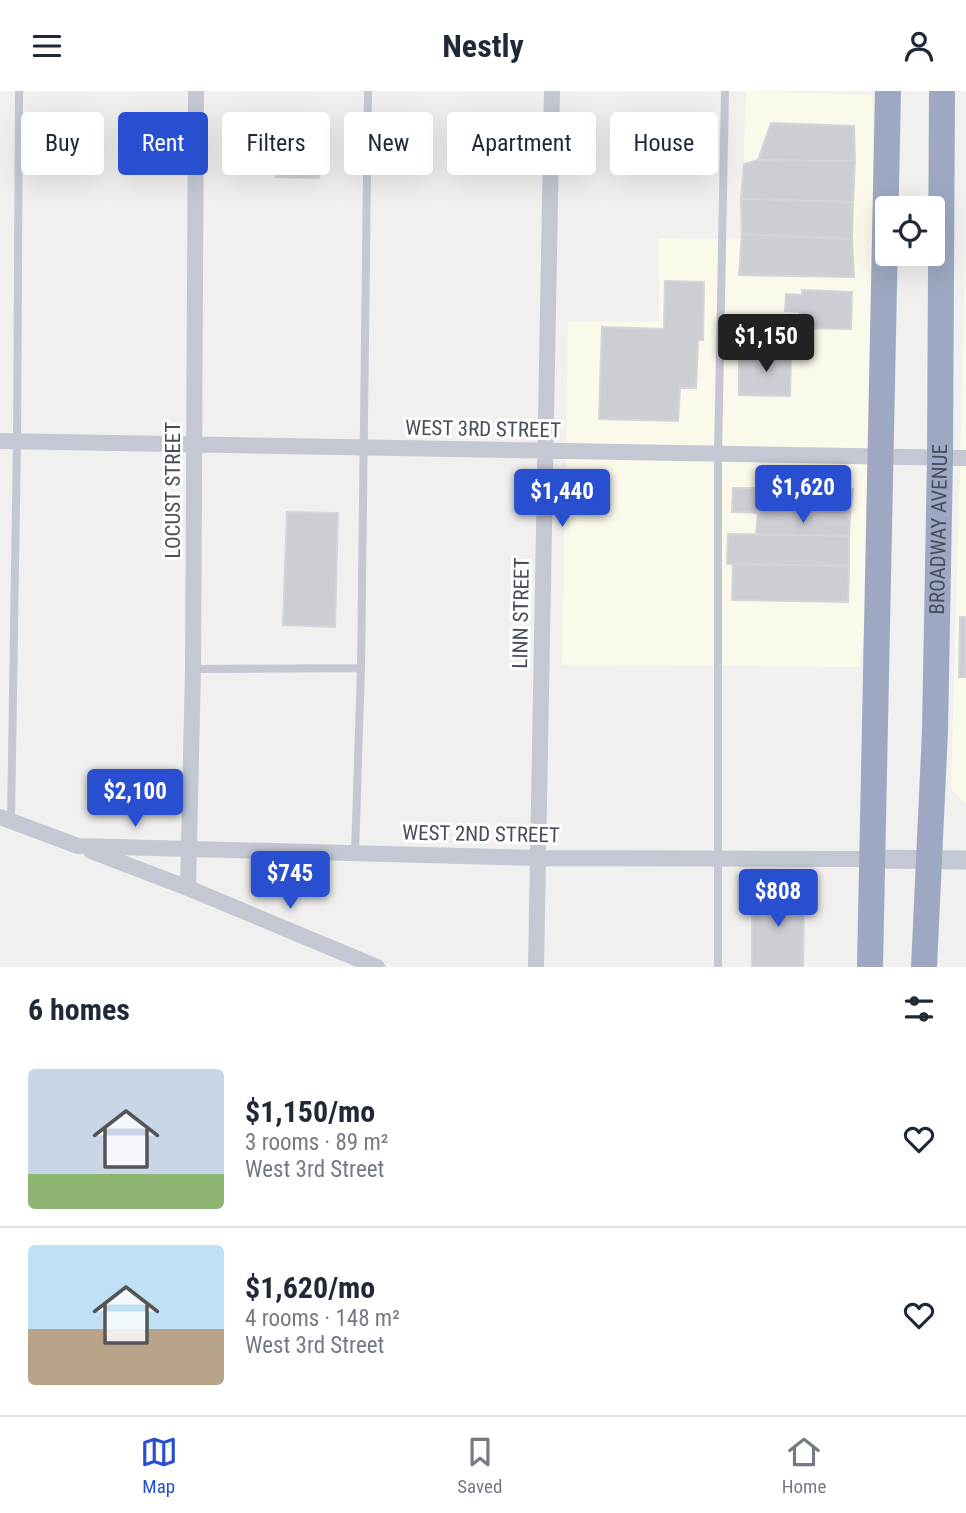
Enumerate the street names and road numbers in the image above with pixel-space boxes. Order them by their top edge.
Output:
street label: WEST 3RD STREET [405,416,561,442]
street label: LOCUST STREET [161,422,185,558]
street label: BROADWAY AVENUE [925,444,952,615]
street label: LINN STREET [508,557,534,669]
street label: WEST 2ND STREET [402,821,560,847]

